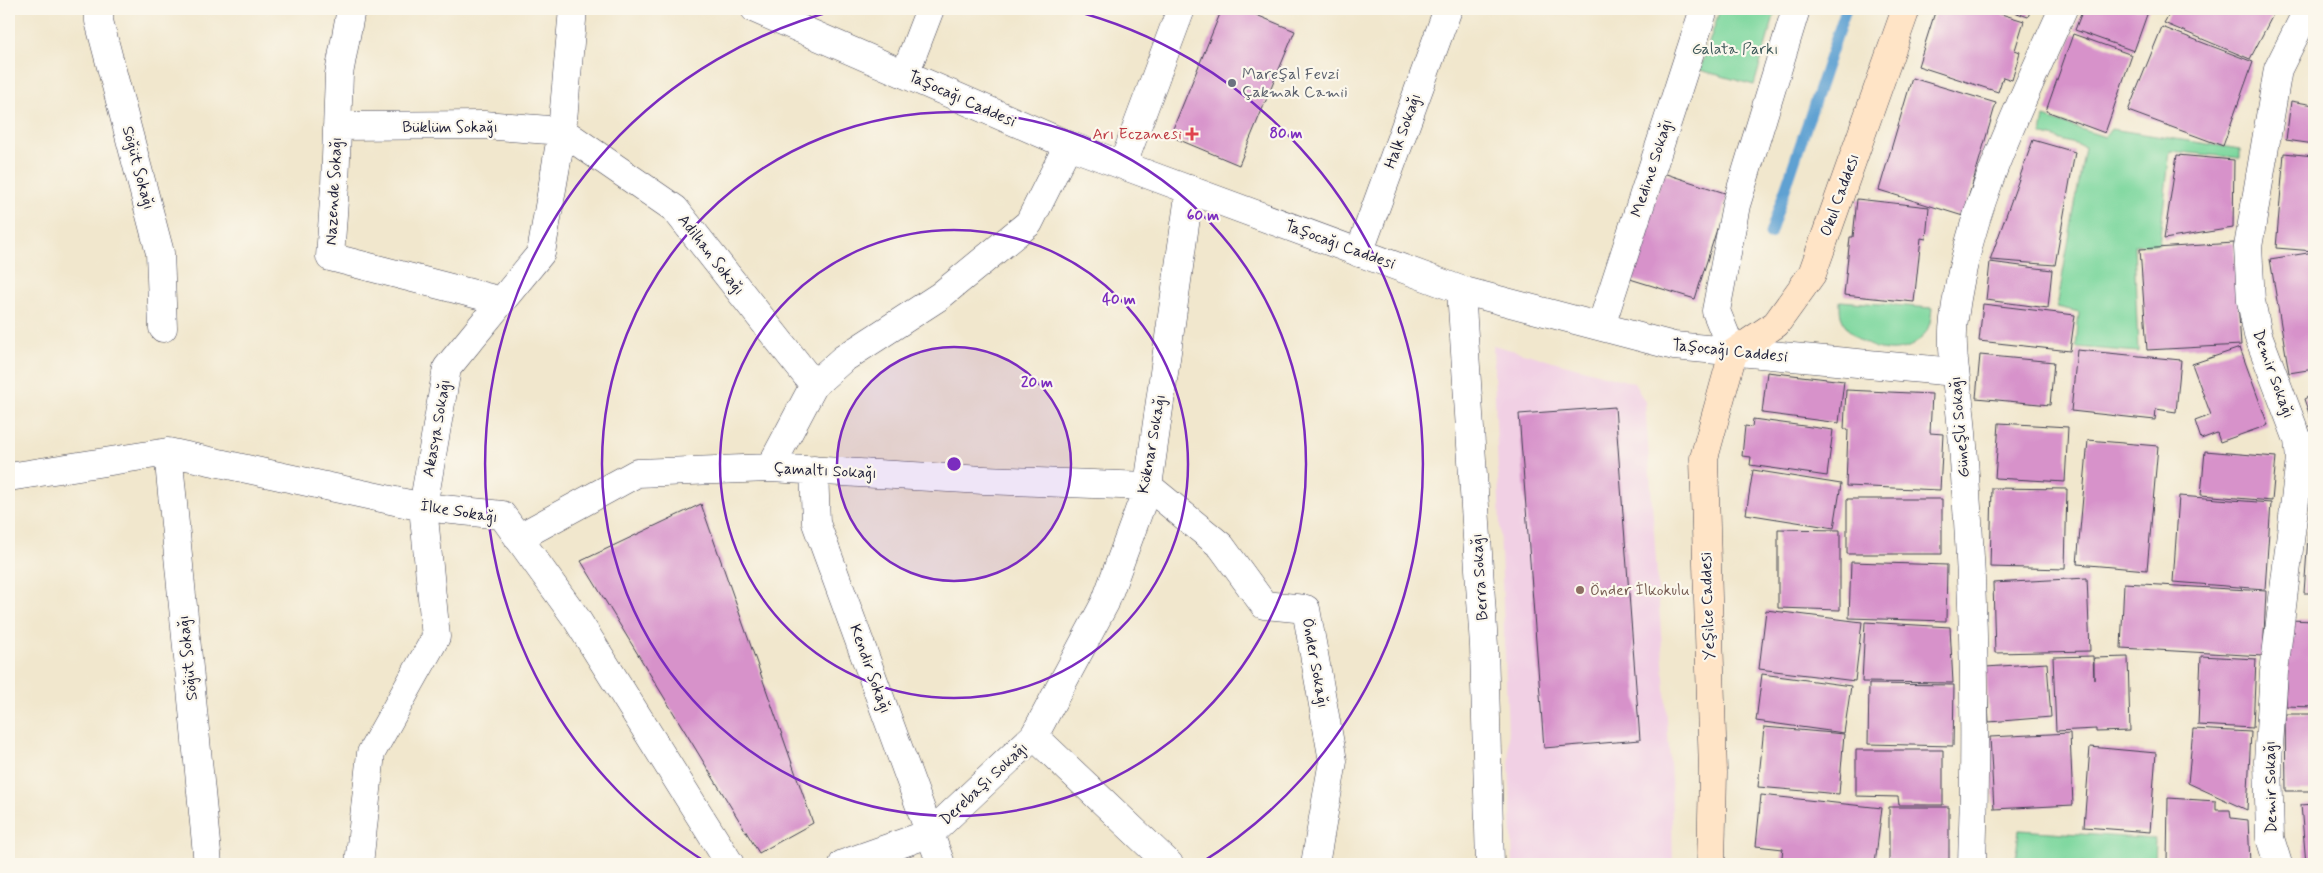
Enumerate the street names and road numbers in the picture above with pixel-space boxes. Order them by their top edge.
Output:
street label: Taşocağı Caddesi [905,66,1020,132]
street label: Halk Sokağı [1380,90,1426,172]
street label: Medine Sokağı [1626,116,1678,220]
street label: Büklüm Sokağı [402,117,498,138]
street label: Söğüt Sokağı [117,124,159,212]
street label: Nazende Sokağı [321,136,347,246]
street label: Okul Caddesı [1815,151,1865,239]
street label: Adilhan Sokağı [673,210,749,300]
street label: Taşocağı Caddesi [1282,215,1398,275]
street label: Demir Sokağı [2247,327,2299,421]
street label: Taşocağı Caddesi [1671,334,1789,368]
street label: Güneşli Sokağı [1945,375,1975,479]
street label: Akasya Sokağı [418,378,456,478]
street label: Köknar Sokağı [1133,393,1171,495]
street label: Çamaltı Sokağı [773,458,877,484]
street label: İlke Sokağı [419,496,499,528]
street label: Berra Sokağı [1466,533,1494,621]
street label: Yeşilce Caddesi [1696,552,1720,660]
street label: Söğüt Sokağı [173,614,203,702]
street label: Önder Sokağı [1297,616,1333,710]
street label: Kendir Sokağı [844,621,896,717]
street label: Derebaşı Sokağı [936,738,1032,830]
street label: Demir Sokağı [2260,740,2282,834]

